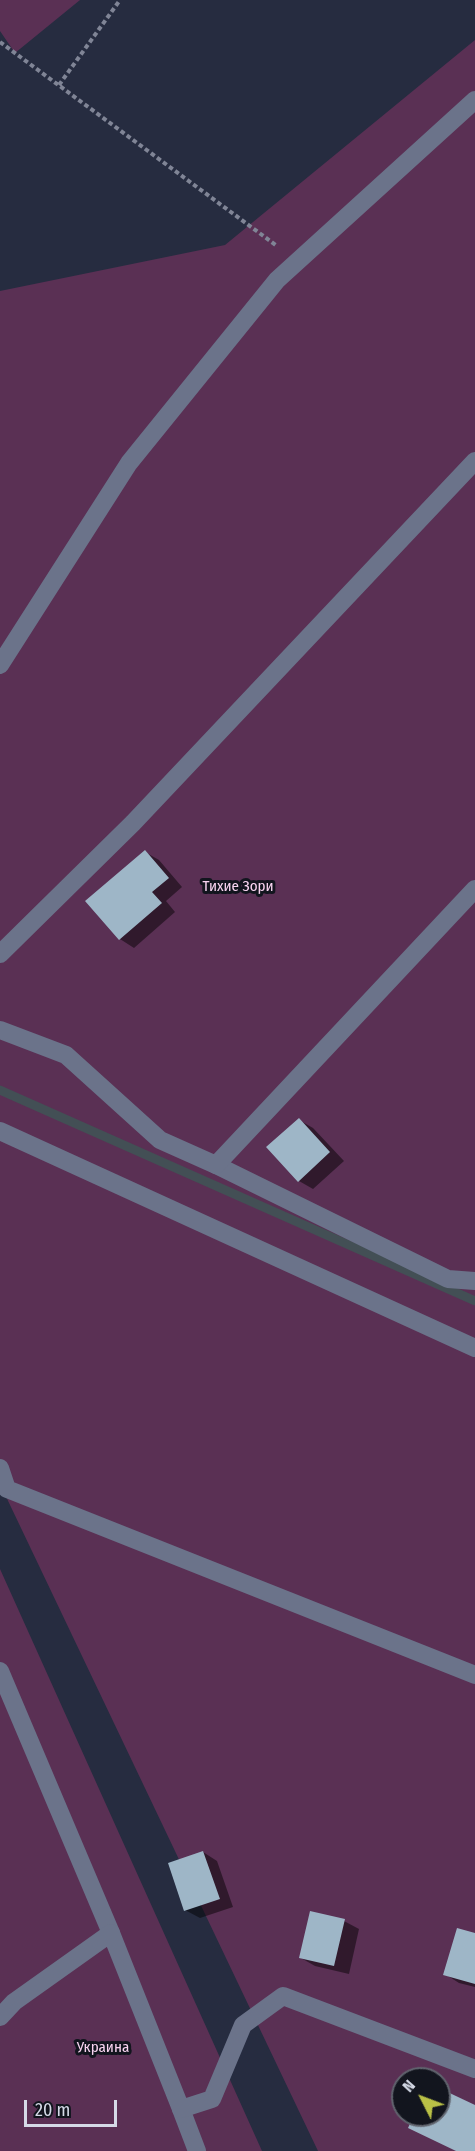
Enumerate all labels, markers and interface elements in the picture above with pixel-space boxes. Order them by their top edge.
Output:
park label: Тихие Зори [202,878,274,896]
park label: Украина [77,2039,129,2057]
north arrow [391,2067,451,2127]
text: N [398,2076,419,2096]
scale bar [27,2088,120,2126]
text: 20 m [35,2099,70,2121]

